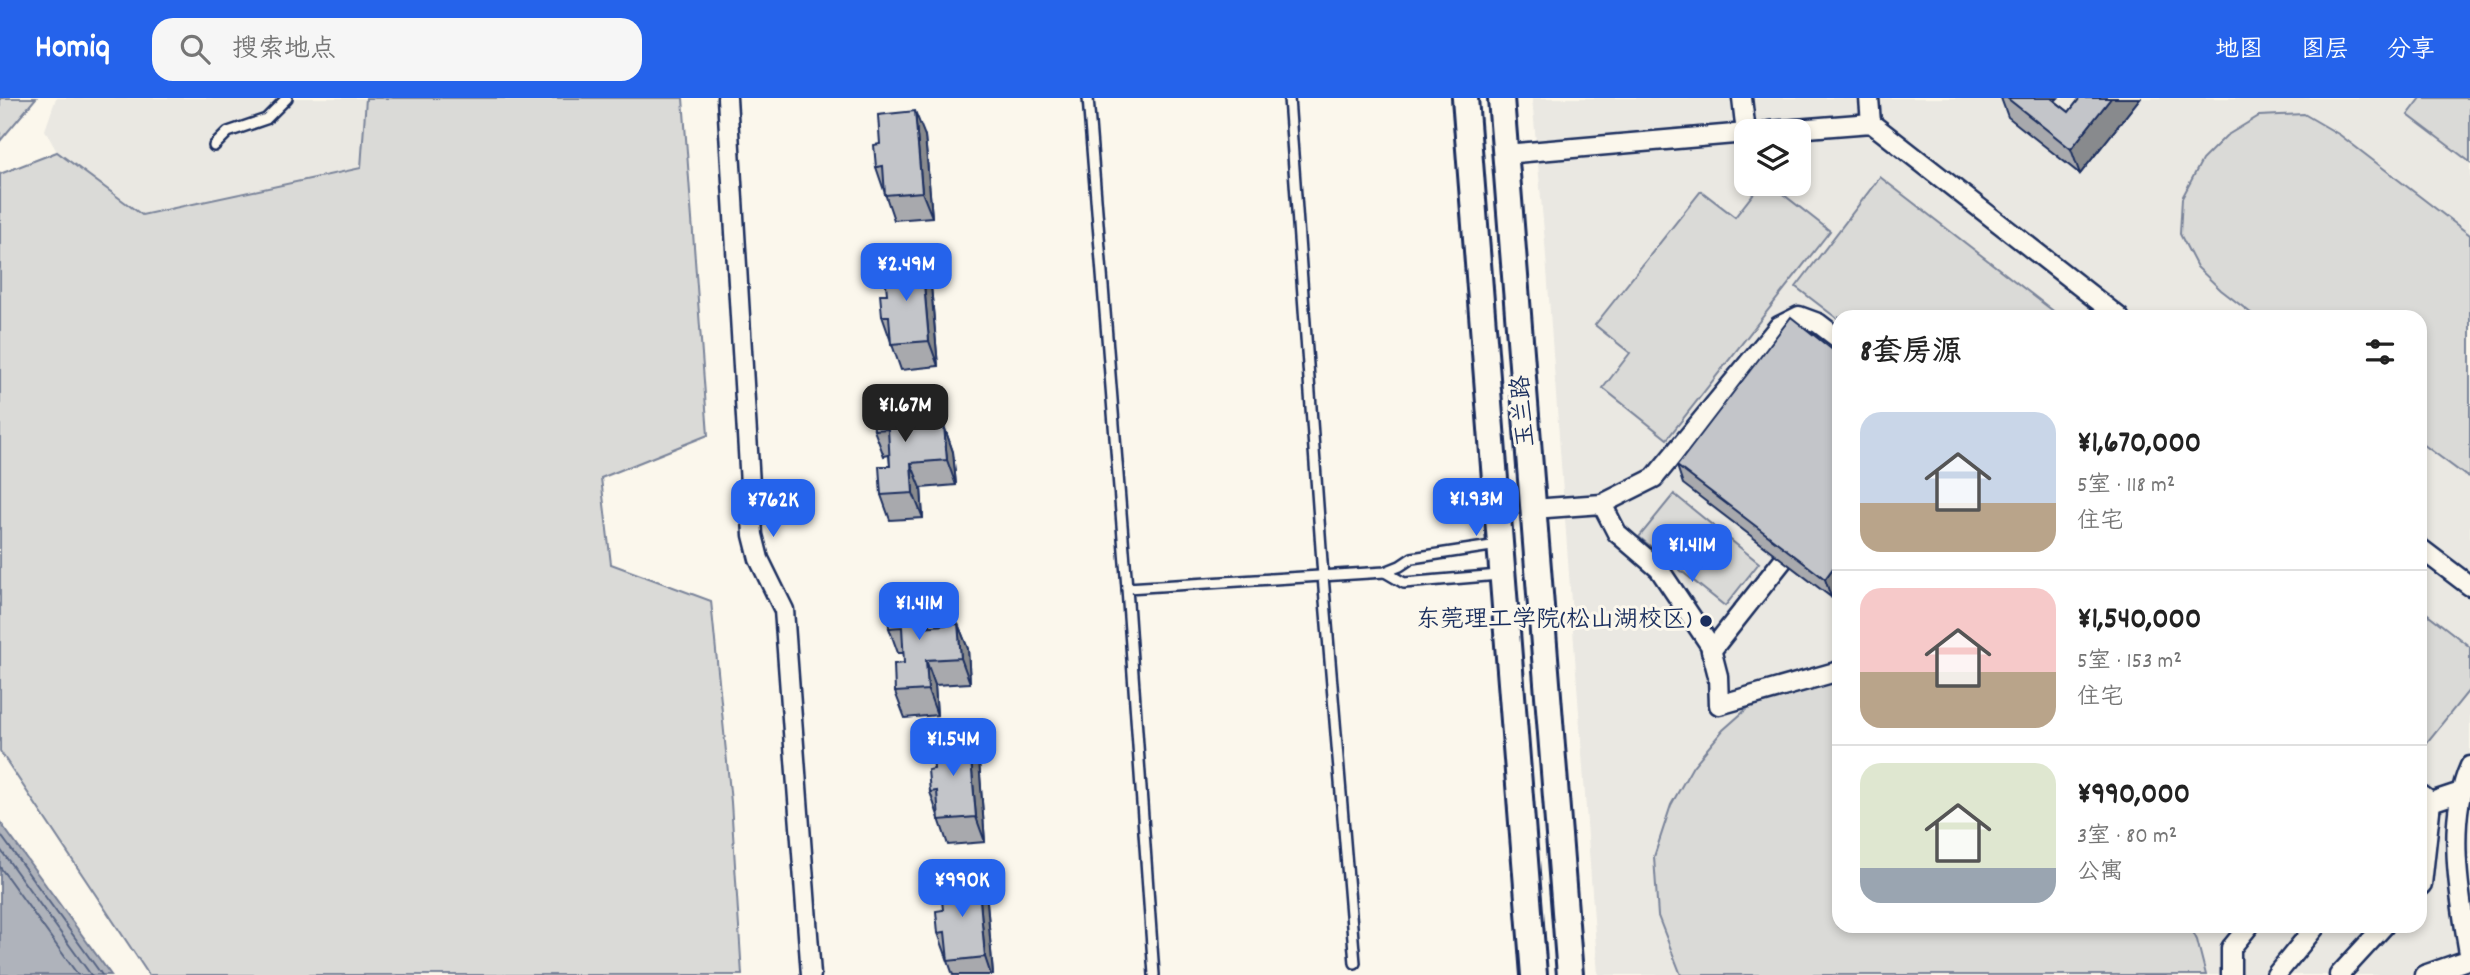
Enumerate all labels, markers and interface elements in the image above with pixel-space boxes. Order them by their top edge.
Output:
search box [152,18,642,81]
text: Homiq [35,26,110,73]
icon: search [176,30,214,68]
text: 搜索地点 [232,32,336,69]
text: 地图 [2215,34,2263,68]
text: 图层 [2301,34,2349,68]
text: 分享 [2387,34,2435,68]
map controls [1734,119,1811,196]
button: layers [1734,119,1811,196]
pin: ¥2.49M [849,244,963,303]
text: ¥2.49M [877,249,935,282]
text: 8套房源 [1860,333,1962,376]
icon: filters [2361,333,2399,371]
street label: 玉兰路 [1505,374,1545,448]
pin: ¥1.67M [848,384,962,444]
text: ¥1.67M [878,390,932,423]
text: ¥1,670,000 [2077,424,2201,467]
icon: home [1916,440,2000,524]
text: 5室 · 118 m² [2077,470,2175,503]
pin: ¥1.93M [1419,478,1533,538]
pin: ¥762K [724,480,822,539]
text: ¥1.93M [1449,484,1503,517]
text: ¥762K [747,485,799,518]
text: 住宅 [2077,506,2123,539]
pin: ¥1.41M [1635,524,1749,584]
text: ¥1.41M [1668,530,1716,563]
pin: ¥1.41M [862,582,976,642]
text: ¥1.41M [895,588,943,621]
text: ¥1,540,000 [2077,600,2201,643]
place label: 东莞理工学院(松山湖校区) [1416,604,1692,638]
marker: 东莞理工学院(松山湖校区) [1698,613,1714,629]
icon: home [1916,616,2000,700]
text: 5室 · 153 m² [2077,646,2182,679]
text: 住宅 [2077,682,2123,715]
pin: ¥1.54M [896,718,1010,778]
text: ¥1.54M [926,724,980,757]
text: ¥990,000 [2077,775,2190,818]
icon: home [1916,791,2000,875]
text: 3室 · 80 m² [2077,821,2177,854]
text: 公寓 [2077,857,2123,890]
pin: ¥990K [913,860,1011,919]
text: ¥990K [934,865,990,898]

